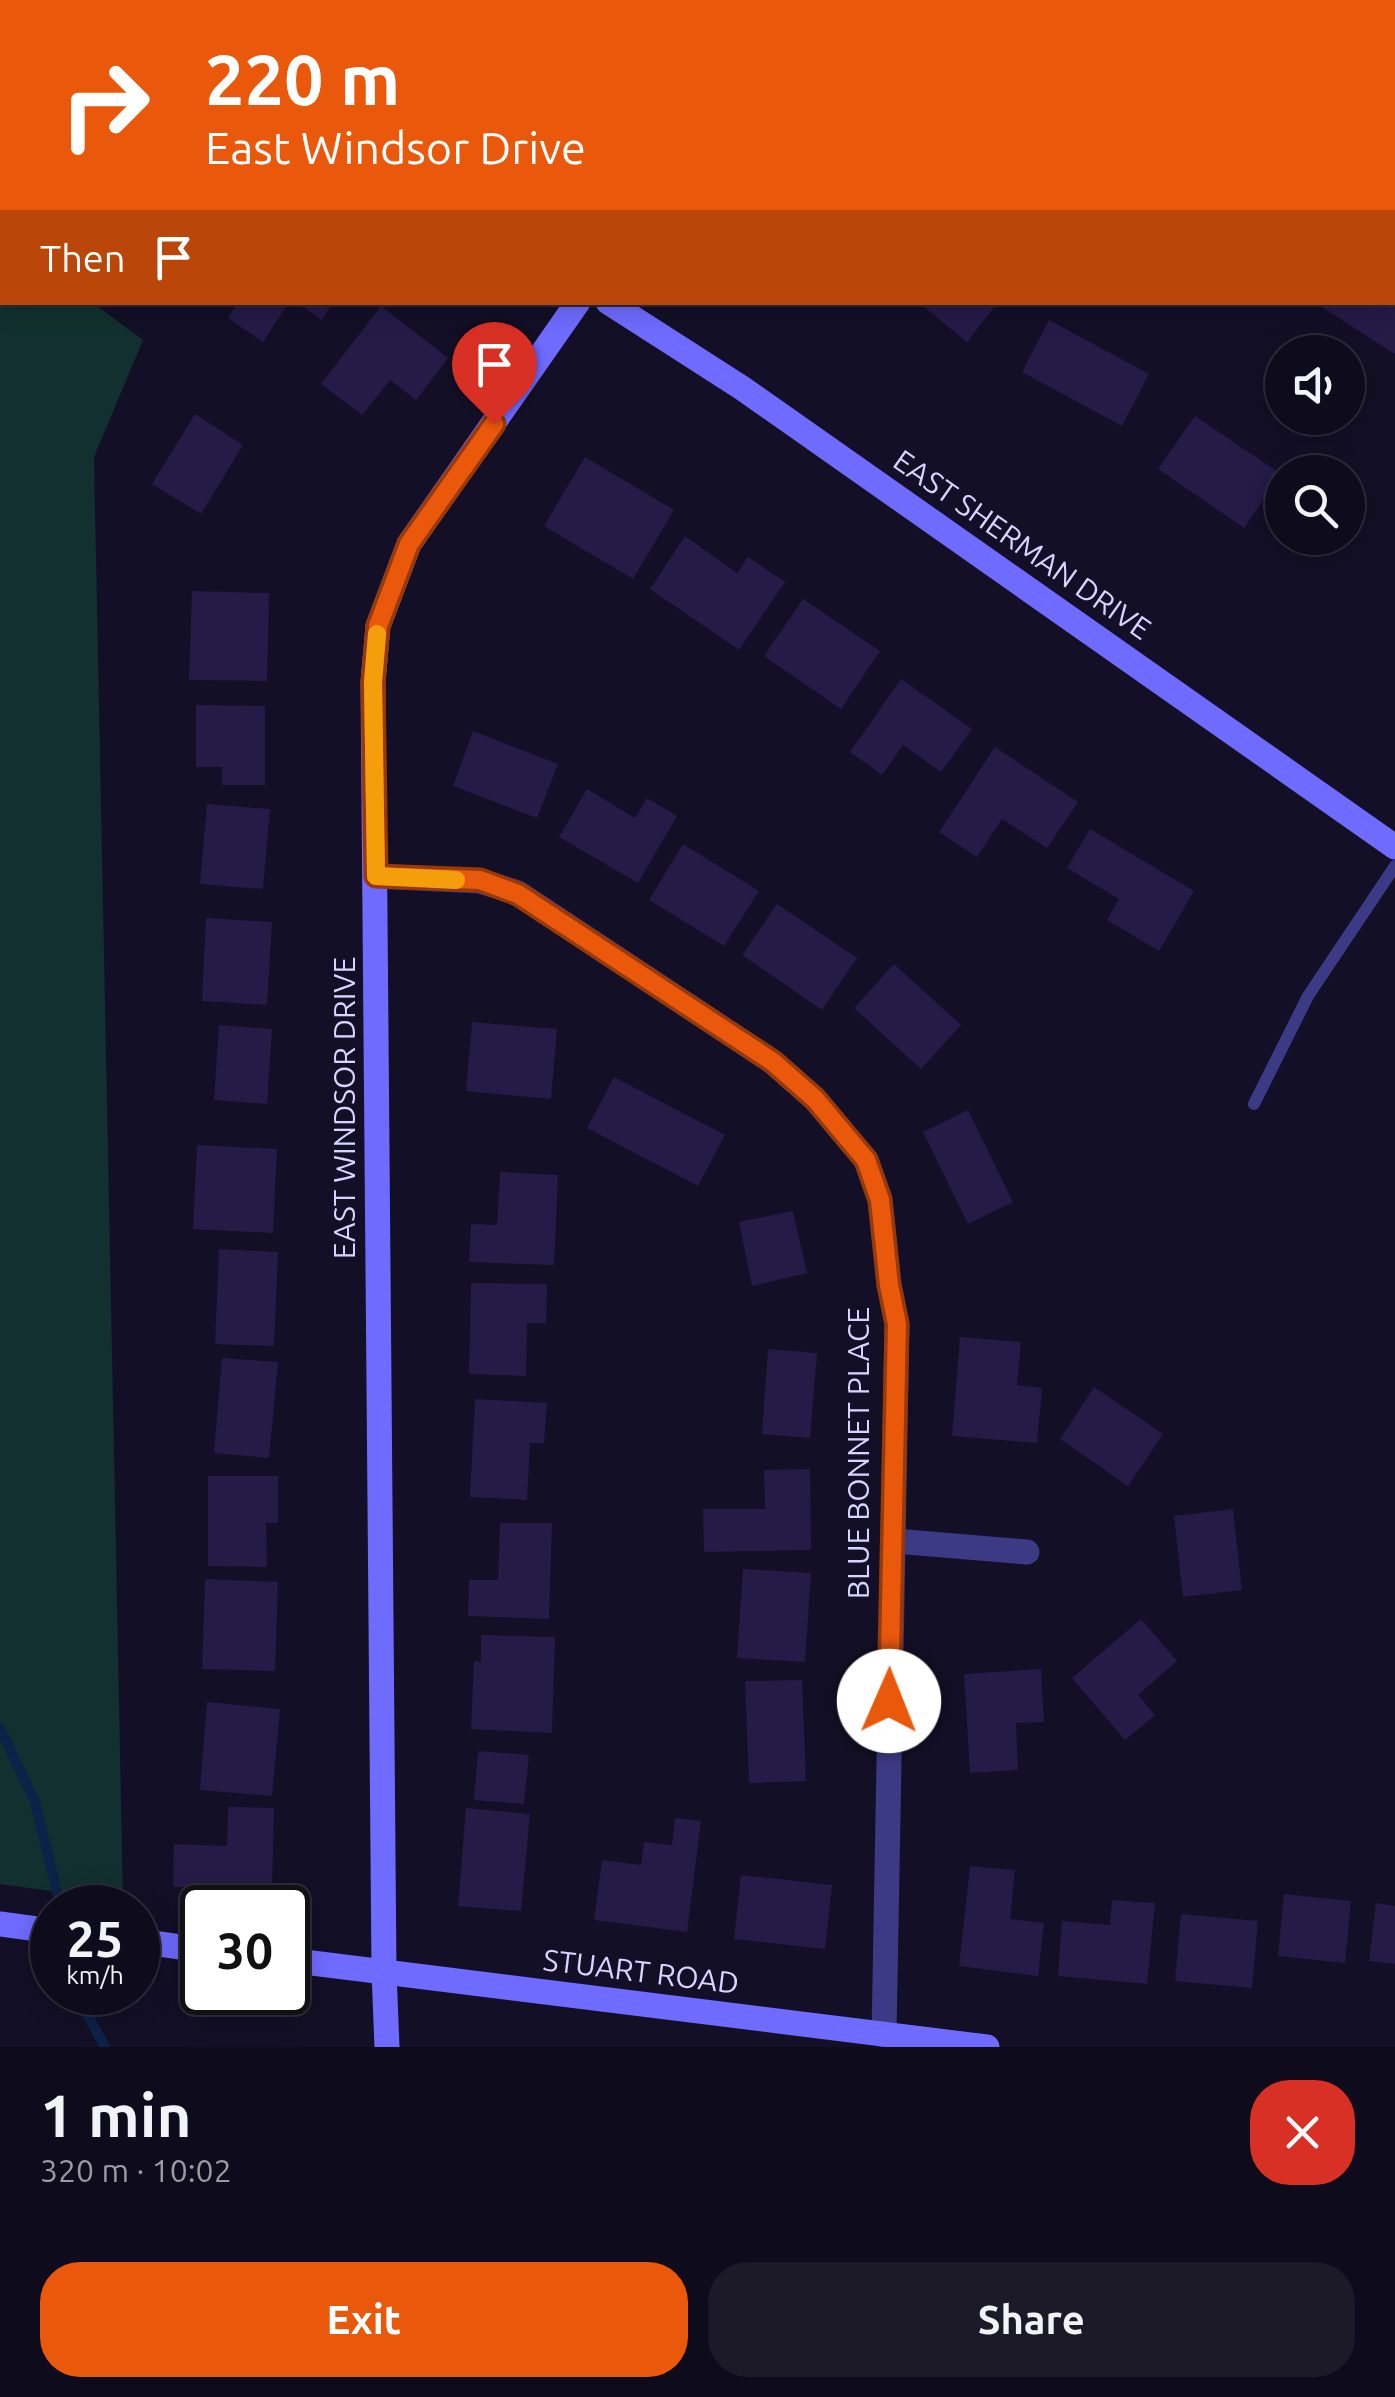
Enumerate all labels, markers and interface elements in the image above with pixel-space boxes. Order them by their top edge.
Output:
icon: right [40,40,170,170]
text: 220 m [205,40,400,118]
text: East Windsor Drive [205,122,586,173]
icon: arrive [146,230,201,285]
text: Then [40,237,126,279]
pin [452,322,537,425]
map controls [1265,335,1365,555]
button: sound [1265,335,1365,435]
icon: arrive [467,337,522,392]
street label: EAST SHERMAN DRIVE [887,443,1158,646]
button: search [1265,455,1365,555]
street label: EAST WINDSOR DRIVE [327,957,361,1259]
street label: BLUE BONNET PLACE [841,1307,875,1599]
position arrow [837,1649,941,1753]
speed limit sign: 30 [180,1885,310,2015]
text: 25 [67,1910,123,1966]
street label: STUART ROAD [541,1942,741,2000]
text: km/h [66,1961,124,1989]
button: close [1250,2080,1355,2185]
text: 1 min [40,2081,192,2148]
text: 320 m · 10:02 [40,2152,232,2188]
button: Exit [40,2262,688,2377]
button: Share [708,2262,1355,2377]

